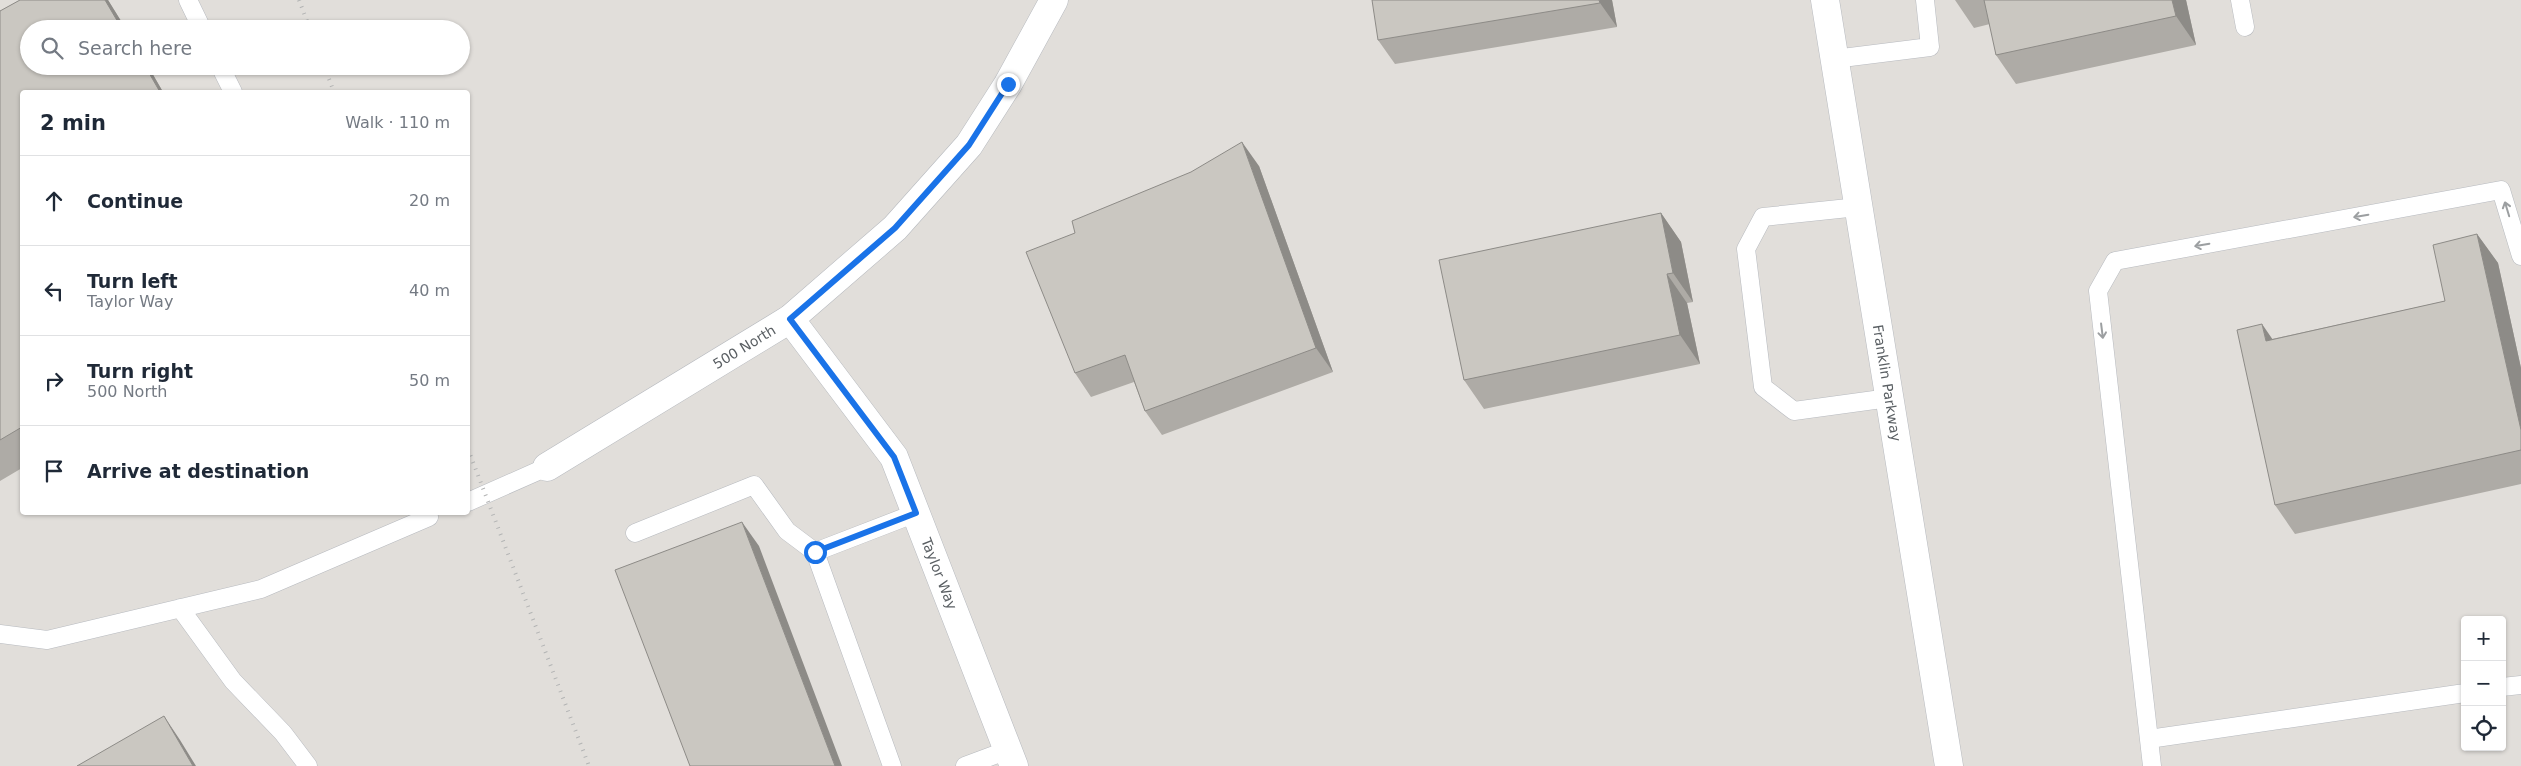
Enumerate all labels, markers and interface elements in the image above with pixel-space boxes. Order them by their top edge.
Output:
search box [20,20,470,75]
icon: search [38,34,66,62]
text: Search here [78,37,192,59]
route end [997,73,1020,96]
text: 2 min [40,111,106,135]
text: Walk · 110 m [345,113,450,132]
icon: ahead [40,187,68,215]
text: Continue [87,190,183,212]
text: 20 m [409,191,450,210]
one-way arrow [2502,201,2512,217]
one-way arrow [2354,211,2370,221]
one-way arrow [2194,241,2210,251]
text: Turn left [87,270,178,292]
icon: left [40,277,68,305]
text: 40 m [409,281,450,300]
text: Taylor Way [87,292,173,311]
street label: 500 North [710,322,779,372]
one-way arrow [2097,322,2107,338]
street label: Franklin Parkway [1870,323,1904,443]
text: Turn right [87,360,193,382]
icon: right [40,367,68,395]
text: 50 m [409,371,450,390]
text: 500 North [87,382,167,401]
icon: arrive [40,457,68,485]
text: Arrive at destination [87,460,309,482]
street label: Taylor Way [918,535,960,612]
route start [804,541,827,564]
map controls [2461,616,2506,751]
button: + [2461,616,2506,661]
button: − [2461,661,2506,706]
button: locate [2461,706,2506,751]

